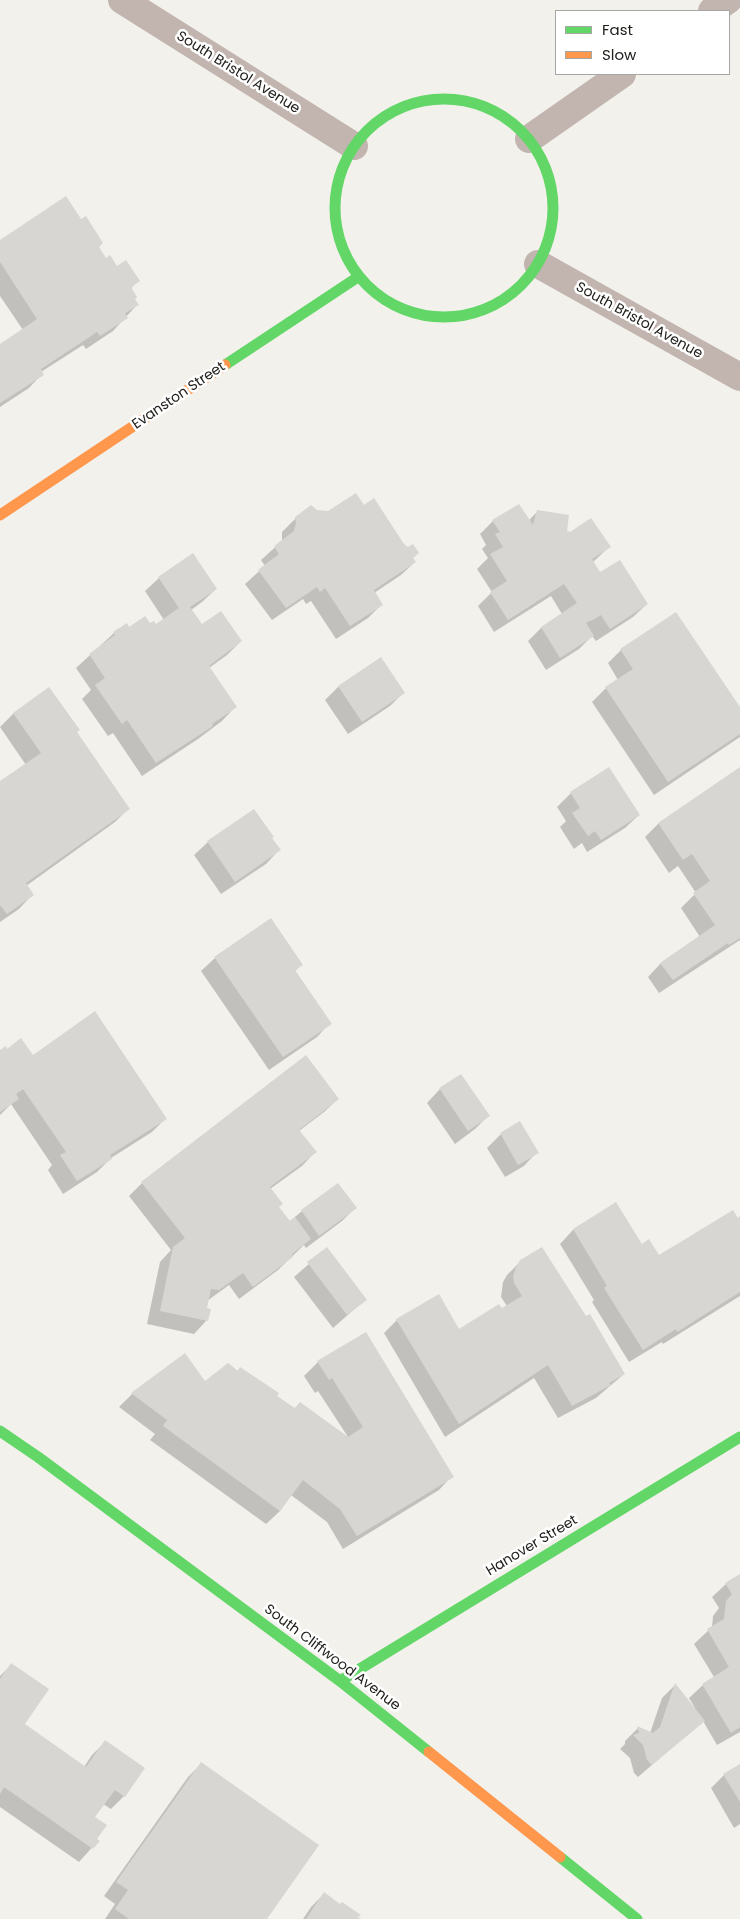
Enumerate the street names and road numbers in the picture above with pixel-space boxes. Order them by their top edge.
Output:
street label: South Bristol Avenue [173,28,303,118]
street label: South Bristol Avenue [573,279,705,363]
street label: Evanston Street [129,359,229,433]
street label: Hanover Street [483,1512,581,1580]
street label: South Cliffwood Avenue [261,1601,403,1715]

